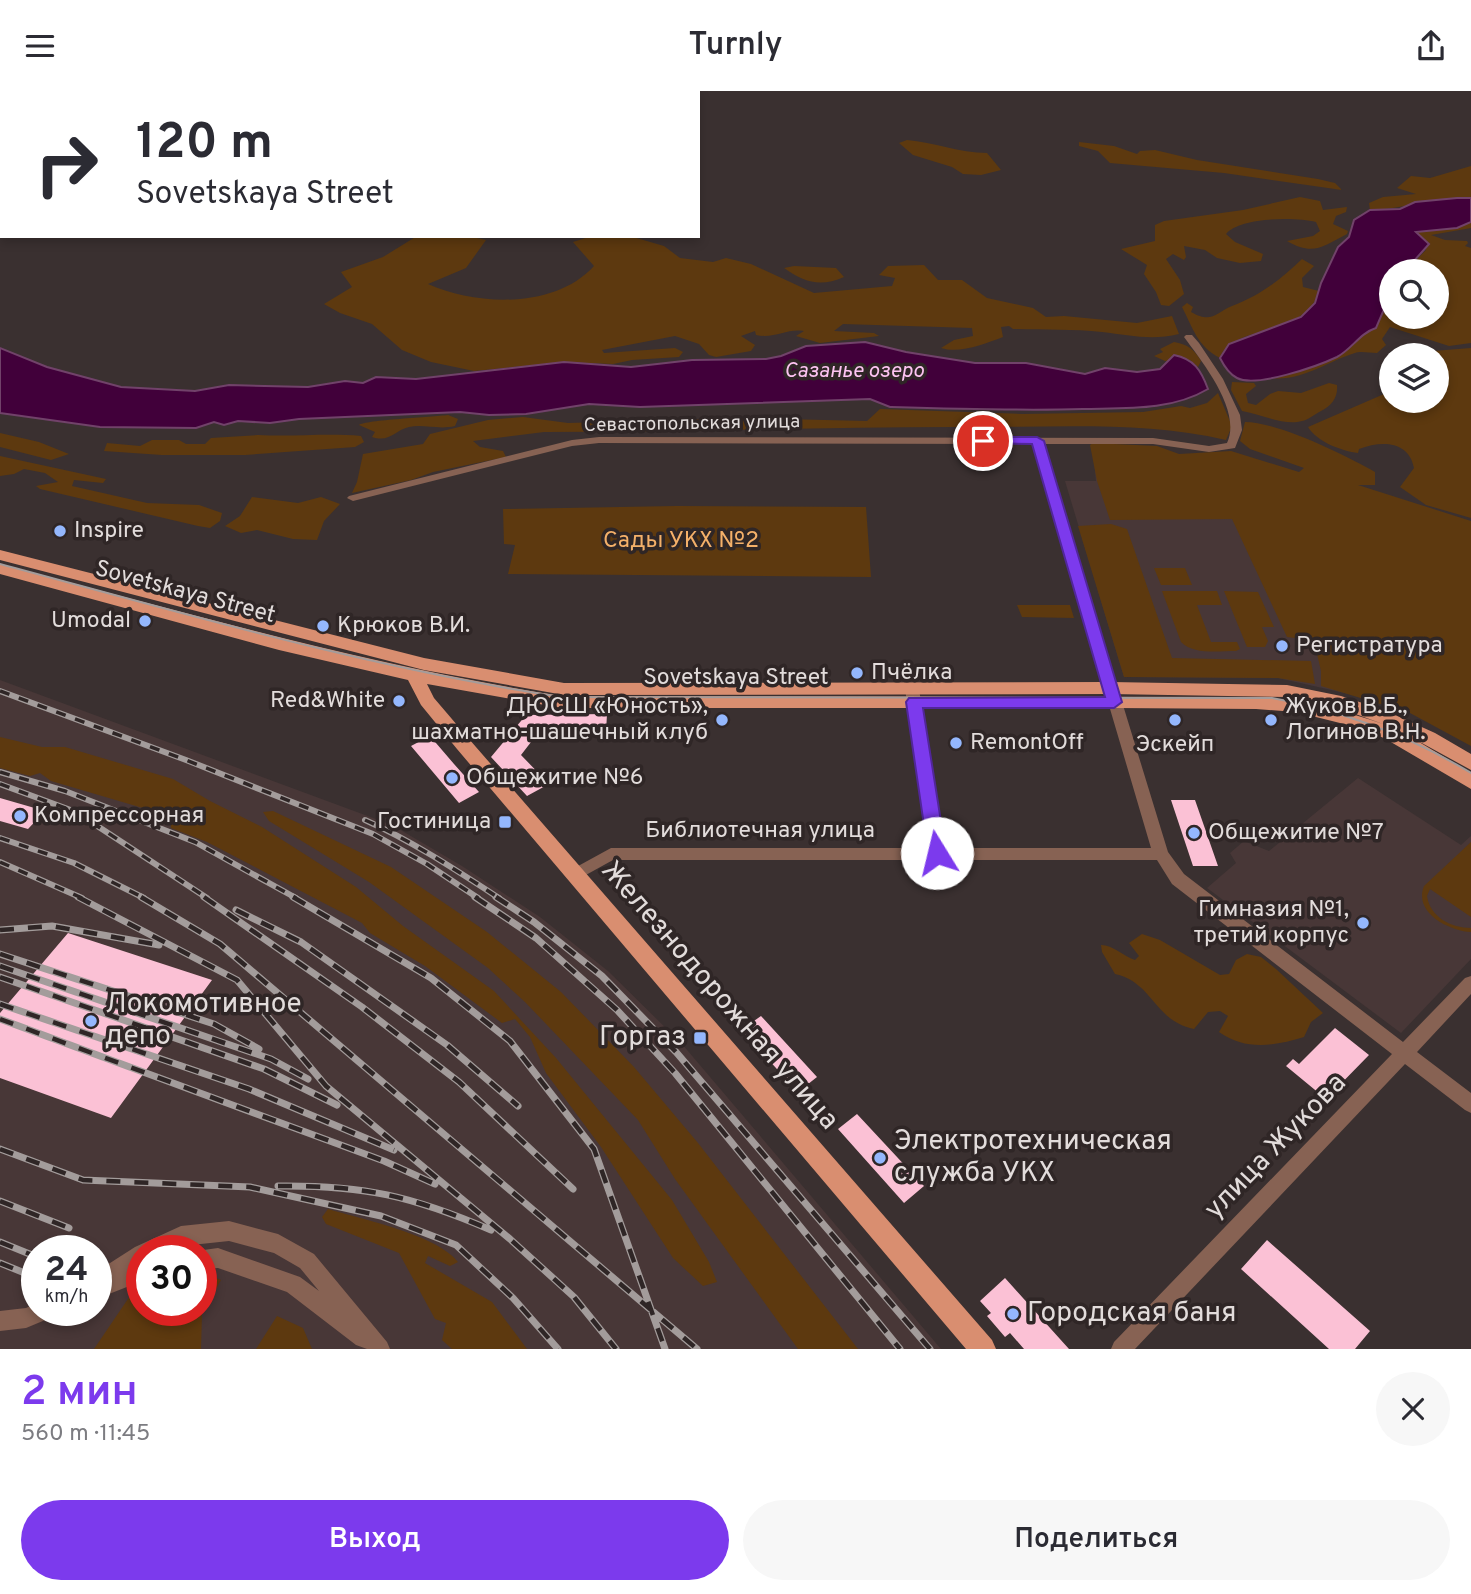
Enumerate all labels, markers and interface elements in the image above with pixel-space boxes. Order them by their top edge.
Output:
text: Turnly [688,26,783,66]
icon: menu [21,27,59,65]
icon: share [1412,27,1450,65]
text: 120 m [136,114,273,176]
icon: right [21,119,112,210]
text: Sovetskaya Street [136,175,394,215]
map controls [1379,259,1449,413]
button: search [1379,259,1449,329]
button: layers [1379,343,1449,413]
water label: Сазанье озеро [784,358,925,385]
street label: Севастопольская улица [584,410,800,438]
pin [953,411,1013,471]
icon: arrive [964,422,1002,460]
place label: Inspire [74,517,144,546]
marker: Inspire [52,523,68,539]
park label: Сады УКХ №2 [603,527,759,556]
street label: Sovetskaya Street [92,555,278,631]
place label: Umodal [51,607,131,636]
place label: Крюков В.И. [337,612,470,641]
marker: Umodal [137,613,153,629]
marker: Крюков В.И. [315,618,331,634]
place label: Регистратура [1296,632,1443,661]
marker: Регистратура [1274,638,1290,654]
place label: Пчёлка [871,659,952,688]
street label: Sovetskaya Street [643,664,829,693]
marker: Пчёлка [849,665,865,681]
place label: Red&White [270,687,385,716]
marker: Red&White [391,693,407,709]
place label: ДЮСШ «Юность», шахматно-шашечный клуб [411,693,708,748]
place label: Жуков В.Б., Логинов В.Н. [1285,693,1426,748]
marker: ДЮСШ «Юность», шахматно-шашечный клуб [714,712,730,728]
marker: Эскейп [1167,712,1183,728]
marker: Жуков В.Б., Логинов В.Н. [1263,712,1279,728]
place label: RemontOff [970,729,1084,758]
place label: Эскейп [1136,731,1214,760]
marker: RemontOff [948,735,964,751]
place label: Общежитие №6 [466,764,644,793]
marker: Общежитие №6 [444,770,460,786]
place label: Компрессорная [34,802,204,831]
marker: Компрессорная [12,808,28,824]
place label: Гостиница [377,808,491,837]
marker: Гостиница [497,814,513,830]
position arrow [900,816,974,890]
street label: Библиотечная улица [645,817,875,846]
place label: Общежитие №7 [1208,819,1384,848]
marker: Общежитие №7 [1186,825,1202,841]
street label: Железнодорожная улица [592,854,846,1138]
place label: Гимназия №1, третий корпус [1193,896,1349,951]
marker: Гимназия №1, третий корпус [1355,915,1371,931]
place label: Локомотивное депо [105,987,302,1055]
marker: Локомотивное депо [83,1013,99,1029]
place label: Горгаз [599,1020,686,1056]
marker: Горгаз [692,1030,708,1046]
street label: улица Жукова [1197,1066,1355,1228]
place label: Электротехническая служба УКХ [894,1124,1172,1192]
marker: Электротехническая служба УКХ [872,1150,888,1166]
speed limit sign: 30 [126,1235,217,1326]
text: 24 [45,1249,88,1293]
text: km/h [45,1286,88,1309]
place label: Городская баня [1027,1296,1237,1332]
marker: Городская баня [1005,1306,1021,1322]
text: 2 мин [21,1367,138,1420]
button: close [1376,1372,1450,1446]
text: 560 m · 11:45 [21,1420,150,1449]
button: Выход [21,1500,729,1580]
button: Поделиться [743,1500,1450,1580]

